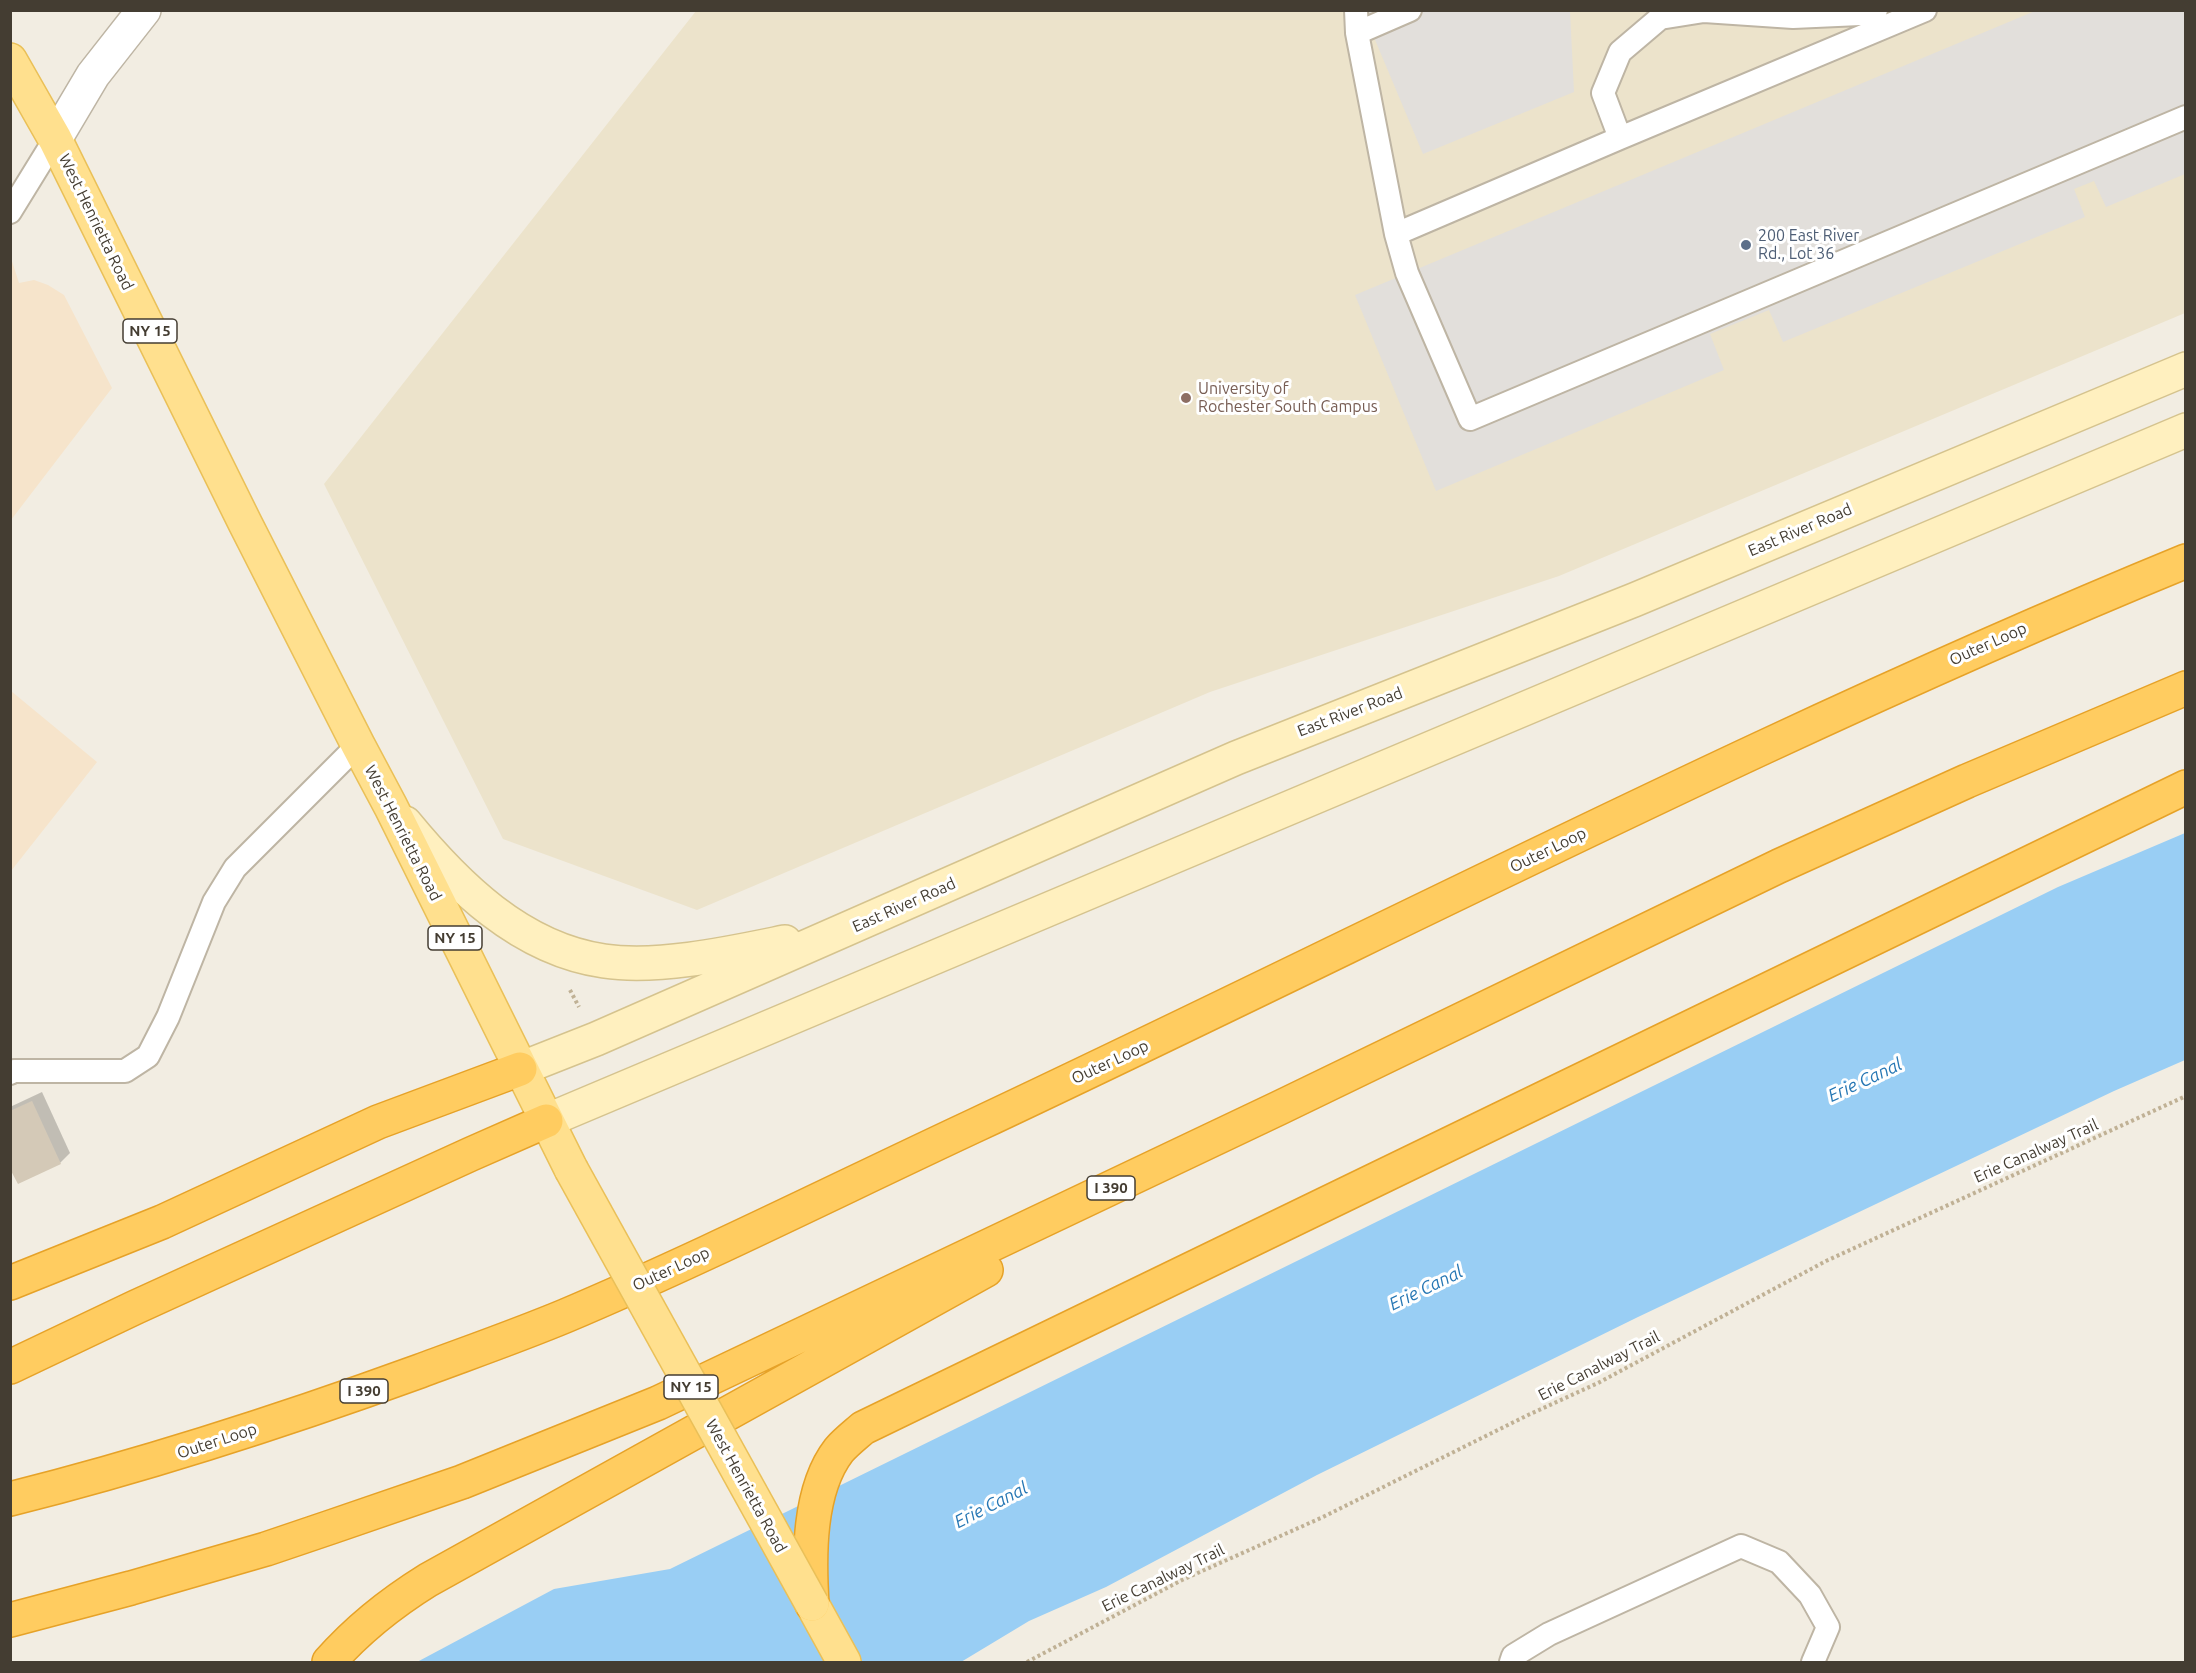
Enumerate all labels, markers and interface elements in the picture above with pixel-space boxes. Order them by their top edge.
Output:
street label: West Henrietta Road [55,151,137,293]
place label: 200 East River Rd., Lot 36 [1758,226,1859,264]
marker: 200 East River Rd., Lot 36 [1739,238,1753,252]
road number: NY 15 [123,319,177,343]
place label: University of Rochester South Campus [1198,379,1378,417]
marker: University of Rochester South Campus [1179,391,1193,405]
street label: East River Road [1745,499,1855,561]
street label: Outer Loop [1946,618,2030,670]
street label: East River Road [1295,683,1405,741]
street label: West Henrietta Road [361,762,445,904]
street label: Outer Loop [1507,823,1589,877]
street label: East River Road [849,874,959,936]
road number: NY 15 [428,926,482,950]
street label: Outer Loop [1069,1036,1151,1088]
water label: Erie Canal [1824,1053,1906,1107]
street label: Erie Canalway Trail [1971,1115,2101,1187]
road number: I 390 [1087,1176,1135,1200]
street label: Outer Loop [630,1243,712,1295]
water label: Erie Canal [1385,1261,1467,1315]
street label: Erie Canalway Trail [1535,1327,1663,1405]
road number: NY 15 [664,1375,718,1399]
road number: I 390 [340,1379,388,1403]
street label: West Henrietta Road [701,1416,791,1556]
street label: Outer Loop [175,1419,259,1463]
water label: Erie Canal [951,1477,1031,1533]
street label: Erie Canalway Trail [1099,1540,1227,1616]

